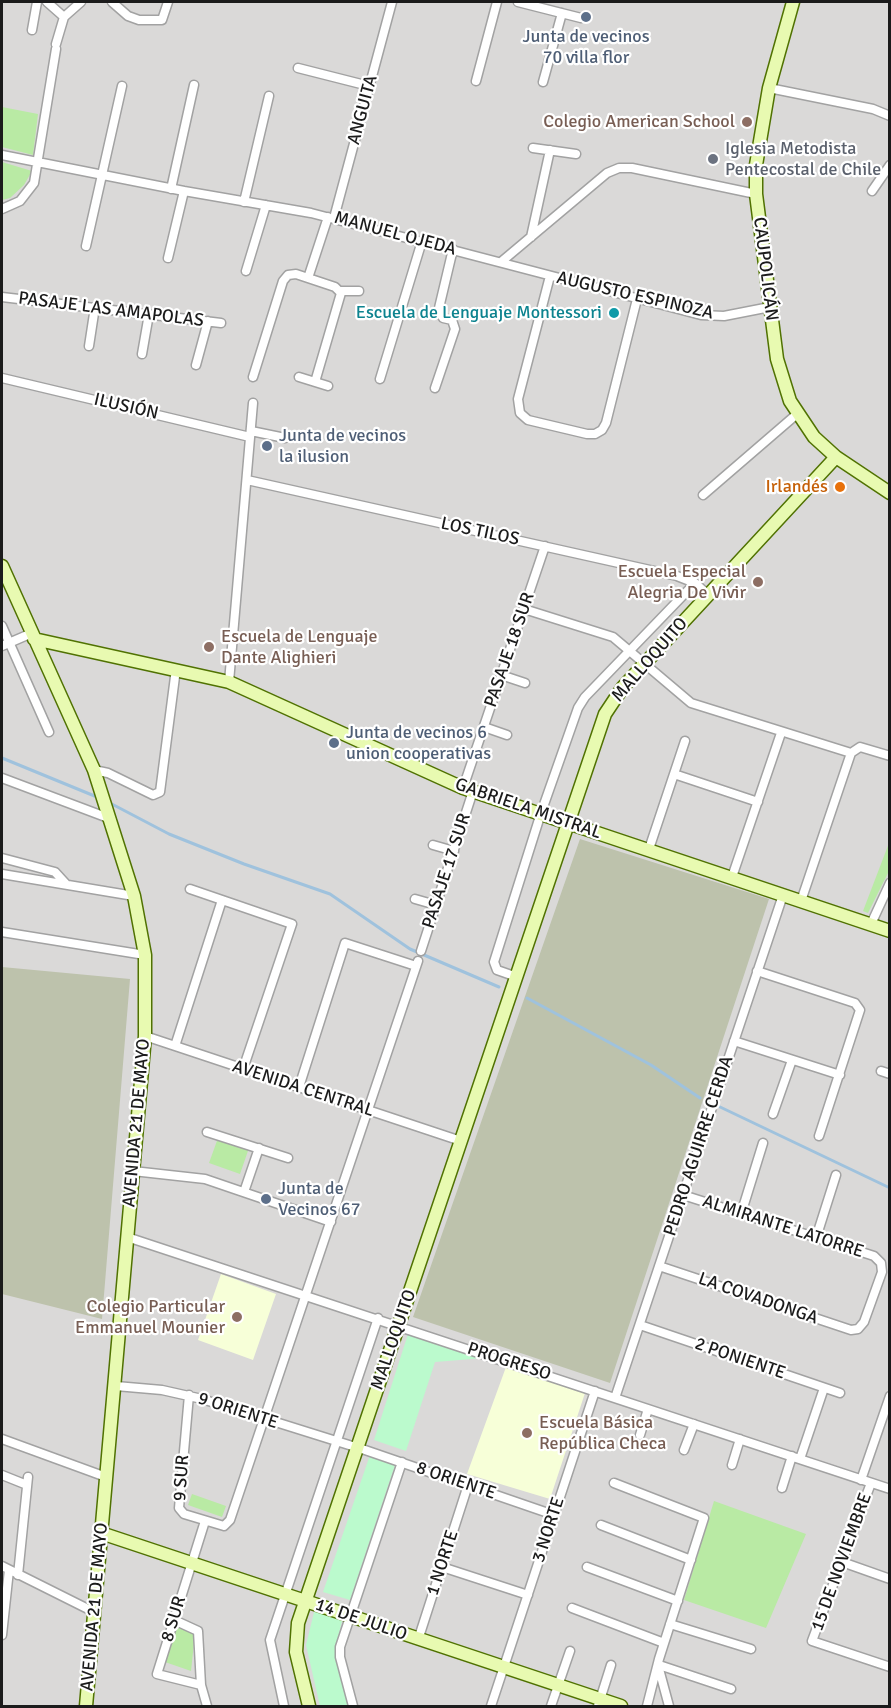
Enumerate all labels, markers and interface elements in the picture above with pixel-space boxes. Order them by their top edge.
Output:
marker: Junta de vecinos 70 villa flor [579,10,593,24]
place label: Junta de vecinos 70 villa flor [522,26,650,68]
street label: ANGUITA [343,73,383,147]
place label: Colegio American School [543,111,735,133]
marker: Colegio American School [740,115,754,129]
place label: Iglesia Metodista Pentecostal de Chile [725,138,881,180]
marker: Iglesia Metodista Pentecostal de Chile [706,152,720,166]
street label: MANUEL OJEDA [332,207,458,261]
street label: CAUPOLICÁN [748,216,782,322]
street label: AUGUSTO ESPINOZA [554,267,716,325]
street label: PASAJE LAS AMAPOLAS [17,288,205,332]
place label: Escuela de Lenguaje Montessori [356,302,602,324]
marker: Escuela de Lenguaje Montessori [607,306,621,320]
street label: ILUSIÓN [92,389,160,425]
place label: Junta de vecinos la ilusion [279,425,406,468]
marker: Junta de vecinos la ilusion [260,439,274,453]
place label: Irlandés [765,476,828,498]
marker: Irlandés [833,480,847,494]
street label: LOS TILOS [439,513,521,551]
place label: Escuela Especial Alegria De Vivir [618,561,746,604]
marker: Escuela Especial Alegria De Vivir [751,575,765,589]
street label: PASAJE 18 SUR [480,590,540,710]
street label: MALLOQUITO [607,613,693,707]
place label: Escuela de Lenguaje Dante Alighieri [221,626,378,668]
marker: Escuela de Lenguaje Dante Alighieri [202,640,216,654]
place label: Junta de vecinos 6 union cooperativas [346,722,491,764]
marker: Junta de vecinos 6 union cooperativas [327,736,341,750]
street label: GABRIELA MISTRAL [452,774,604,844]
street label: PASAJE 17 SUR [418,811,476,931]
street label: AVENIDA 21 DE MAYO [119,1038,155,1208]
street label: PEDRO AGUIRRE CERDA [660,1053,738,1239]
street label: AVENIDA CENTRAL [229,1056,377,1122]
place label: Junta de Vecinos 67 [278,1178,360,1220]
street label: ALMIRANTE LATORRE [700,1191,866,1263]
marker: Junta de Vecinos 67 [259,1192,273,1206]
street label: LA COVADONGA [695,1268,821,1330]
street label: MALLOQUITO [367,1287,421,1393]
place label: Colegio Particular Emmanuel Mounier [75,1296,225,1338]
marker: Colegio Particular Emmanuel Mounier [230,1310,244,1324]
street label: 2 PONIENTE [692,1333,788,1385]
street label: PROGRESO [464,1338,554,1386]
street label: 9 ORIENTE [195,1388,281,1434]
place label: Escuela Básica República Checa [539,1412,666,1454]
marker: Escuela Básica República Checa [520,1426,534,1440]
street label: 9 SUR [170,1454,194,1502]
street label: 8 ORIENTE [413,1457,499,1505]
street label: 15 DE NOVIEMBRE [807,1490,877,1634]
street label: 3 NORTE [528,1495,570,1565]
street label: AVENIDA 21 DE MAYO [77,1522,113,1692]
street label: 1 NORTE [422,1528,464,1598]
street label: 8 SUR [157,1594,191,1644]
street label: 14 DE JULIO [312,1594,410,1646]

